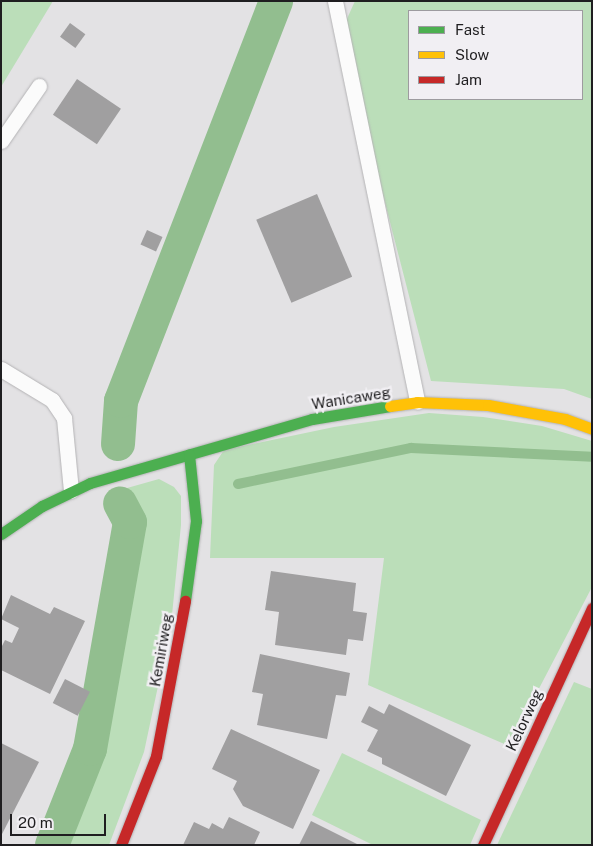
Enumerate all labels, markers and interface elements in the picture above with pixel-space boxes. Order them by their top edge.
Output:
legend [408,10,583,100]
text: Fast [455,21,485,38]
text: Slow [455,46,489,63]
text: Jam [455,71,482,88]
street label: Wanicaweg [310,383,392,413]
street label: Kemiriweg [146,612,176,688]
street label: Kelorweg [502,686,546,754]
scale bar [12,804,109,836]
text: 20 m [18,814,53,831]

